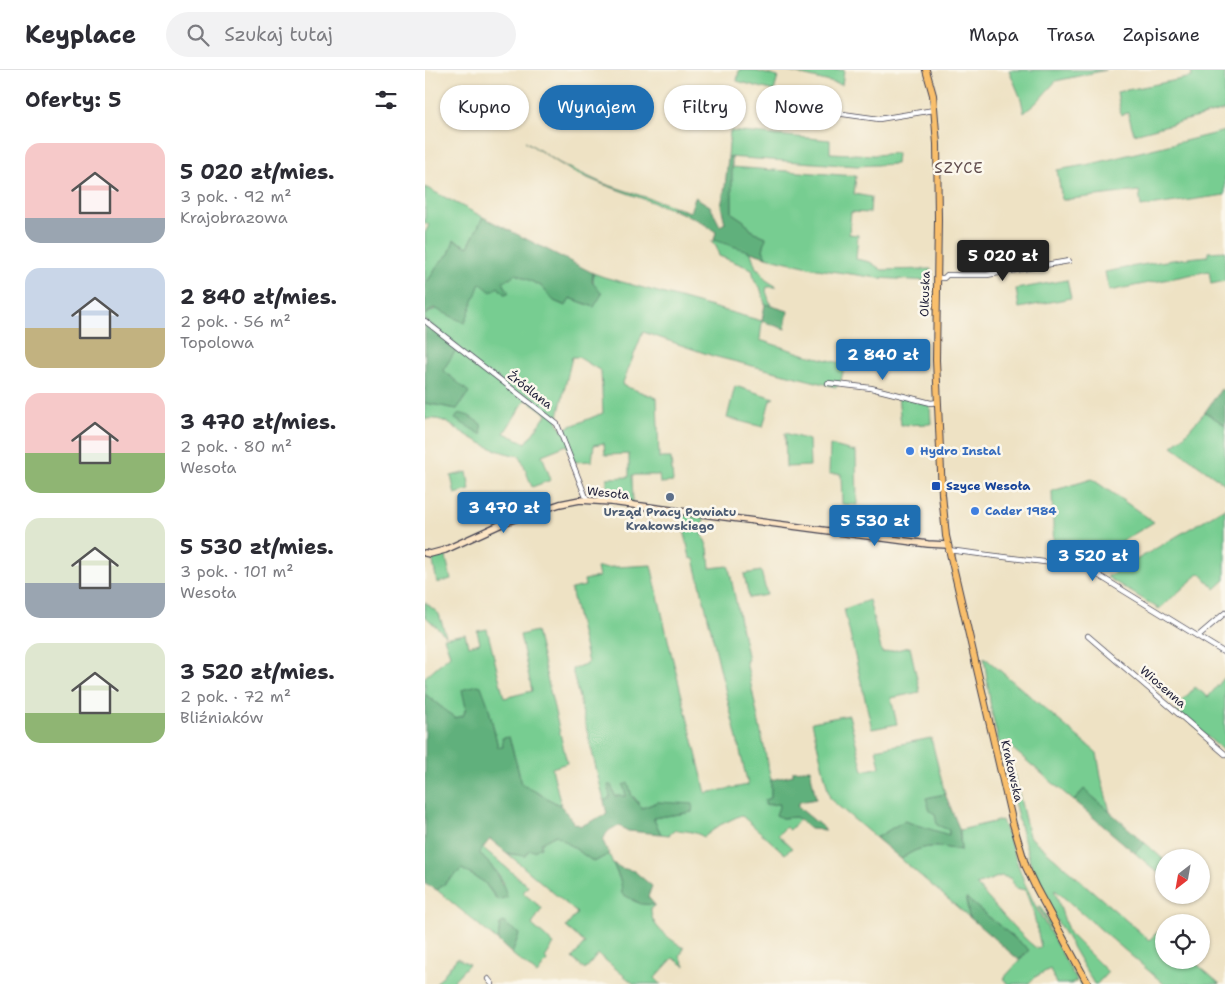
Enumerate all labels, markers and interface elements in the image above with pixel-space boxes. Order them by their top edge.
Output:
search box [166,12,516,57]
text: Keyplace [25,19,136,51]
icon: search [184,21,212,49]
text: Szukaj tutaj [224,22,333,47]
text: Mapa [969,23,1019,47]
text: Trasa [1047,23,1095,47]
text: Zapisane [1123,23,1200,47]
chip: Kupno [440,85,529,130]
chip: Wynajem [539,85,654,130]
chip: Filtry [664,85,746,130]
chip: Nowe [756,85,842,130]
text: Oferty: 5 [25,86,121,114]
icon: filters [372,86,400,114]
text: 5 020 zł/mies. [180,158,335,186]
district label: SZYCE [934,158,984,178]
icon: home [65,163,125,223]
text: 3 pok. · 92 m² [180,186,292,207]
text: Krajobrazowa [180,207,288,228]
pin: 5 020 zł [951,240,1055,282]
text: 5 020 zł [968,245,1038,266]
street label: Olkuska [916,270,934,317]
text: 2 840 zł/mies. [180,283,337,311]
icon: home [65,288,125,348]
text: 2 pok. · 56 m² [180,311,291,332]
text: Topolowa [180,332,254,353]
pin: 2 840 zł [831,338,935,381]
text: 2 840 zł [847,344,919,365]
street label: Źródlana [504,368,556,413]
text: 3 470 zł/mies. [180,408,336,436]
icon: home [65,413,125,473]
text: 2 pok. · 80 m² [180,436,292,457]
place label: Hydro Instal [920,443,1001,459]
marker: Hydro Instal [904,445,916,457]
text: Wesoła [180,457,236,478]
place label: Szyce Wesoła [946,478,1031,494]
marker: Szyce Wesoła [930,480,942,492]
street label: Wesoła [586,483,630,503]
marker: Urząd Pracy Powiatu Krakowskiego [664,491,676,503]
pin: 3 470 zł [452,492,556,534]
text: 3 470 zł [468,497,540,518]
place label: Cader 1984 [985,503,1057,519]
place label: Urząd Pracy Powiatu Krakowskiego [604,504,736,534]
pin: 5 530 zł [823,504,927,547]
marker: Cader 1984 [969,505,981,517]
text: 5 530 zł [840,510,910,531]
text: 5 530 zł/mies. [180,533,334,561]
icon: home [65,538,125,598]
pin: 3 520 zł [1041,540,1145,582]
text: 3 520 zł [1058,545,1128,566]
text: 3 pok. · 101 m² [180,561,294,582]
text: Wesoła [180,582,236,603]
text: 3 520 zł/mies. [180,658,335,686]
street label: Wiosenna [1136,662,1190,712]
icon: home [65,663,125,723]
text: 2 pok. · 72 m² [180,686,291,707]
text: Bliźniaków [180,707,264,728]
street label: Krakowska [997,738,1027,804]
north arrow [1155,849,1210,904]
map controls [1155,849,1210,969]
button: locate [1155,914,1210,969]

